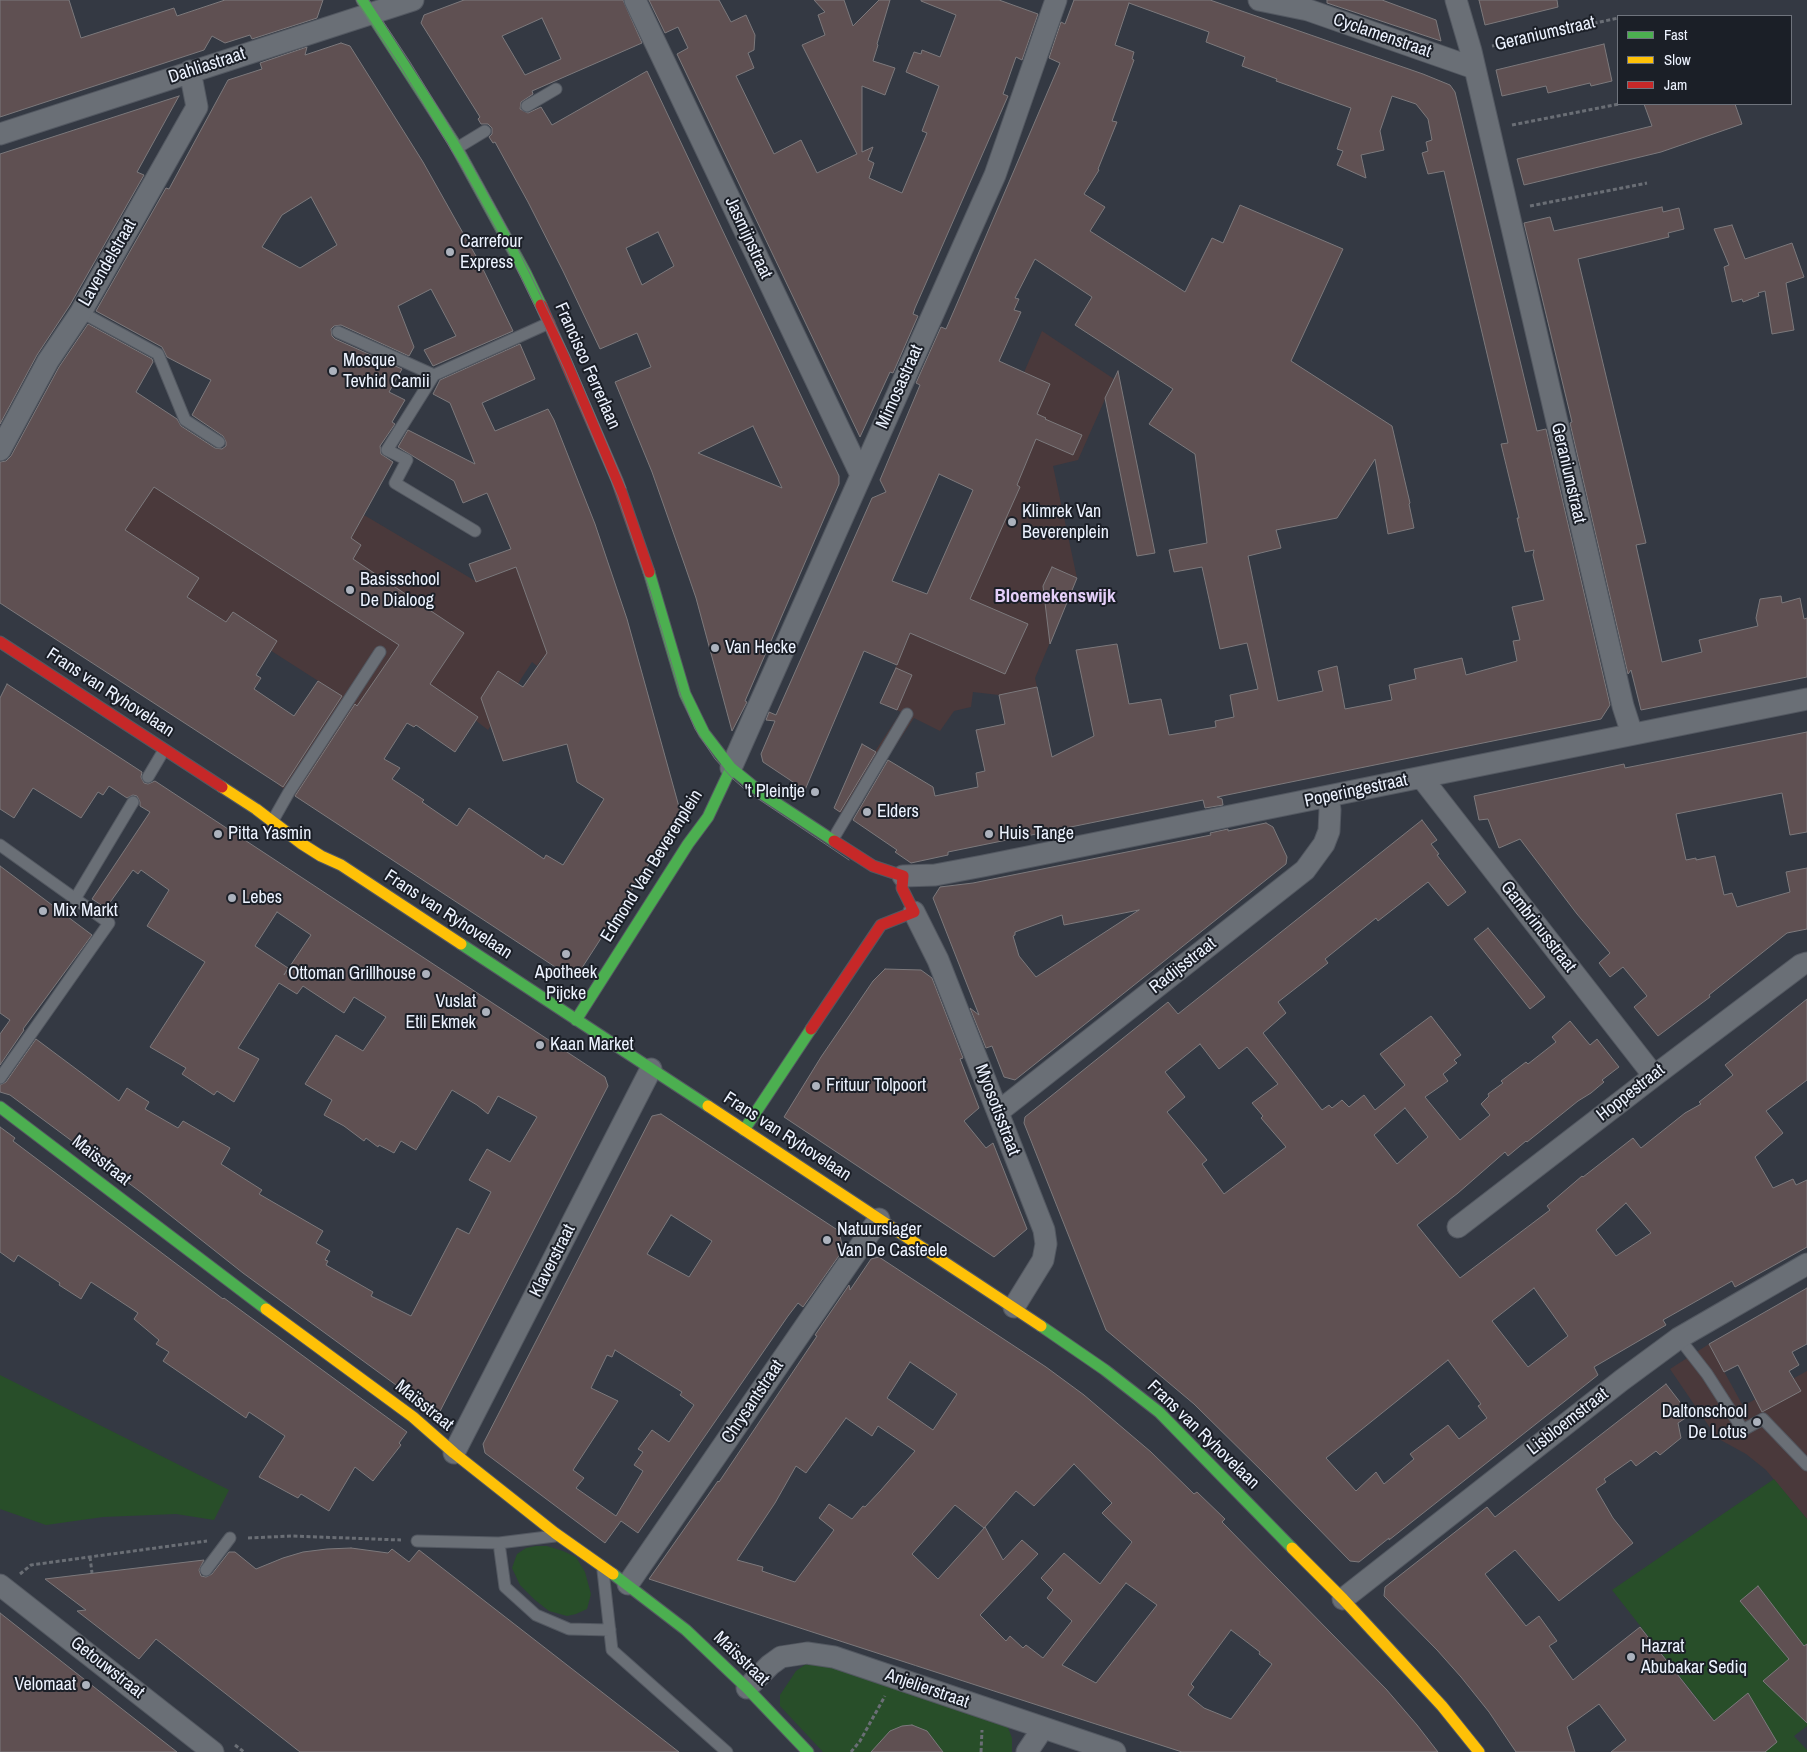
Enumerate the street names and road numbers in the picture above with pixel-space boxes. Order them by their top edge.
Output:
street label: Cyclamenstraat [1330,9,1434,63]
street label: Geraniumstraat [1493,12,1597,56]
street label: Dahliastraat [166,43,248,89]
street label: Jasmijnstraat [720,194,776,282]
street label: Lavendelstraat [74,216,142,310]
street label: Francisco Ferrerlaan [549,299,625,433]
street label: Mimosastraat [872,342,928,432]
street label: Geraniumstraat [1546,421,1590,525]
street label: Frans van Ryhovelaan [42,644,178,742]
street label: Poperingestraat [1302,770,1410,812]
street label: Edmond Van Beverenplein [596,786,708,946]
street label: Frans van Ryhovelaan [380,866,516,964]
street label: Gambrinusstraat [1496,877,1580,977]
street label: Radijsstraat [1145,933,1221,999]
street label: Hoppestraat [1593,1060,1669,1126]
street label: Myosotisstraat [970,1061,1024,1159]
street label: Frans van Ryhovelaan [719,1088,855,1186]
street label: Maïsstraat [67,1131,135,1191]
street label: Klaverstraat [526,1221,580,1301]
street label: Chrysantstraat [717,1356,789,1448]
street label: Maïsstraat [390,1376,458,1436]
street label: Frans van Ryhovelaan [1142,1376,1264,1494]
street label: Lisbloemstraat [1523,1384,1613,1460]
street label: Maïsstraat [709,1627,773,1691]
street label: Getouwstraat [66,1632,148,1704]
street label: Anjelierstraat [882,1665,972,1713]

